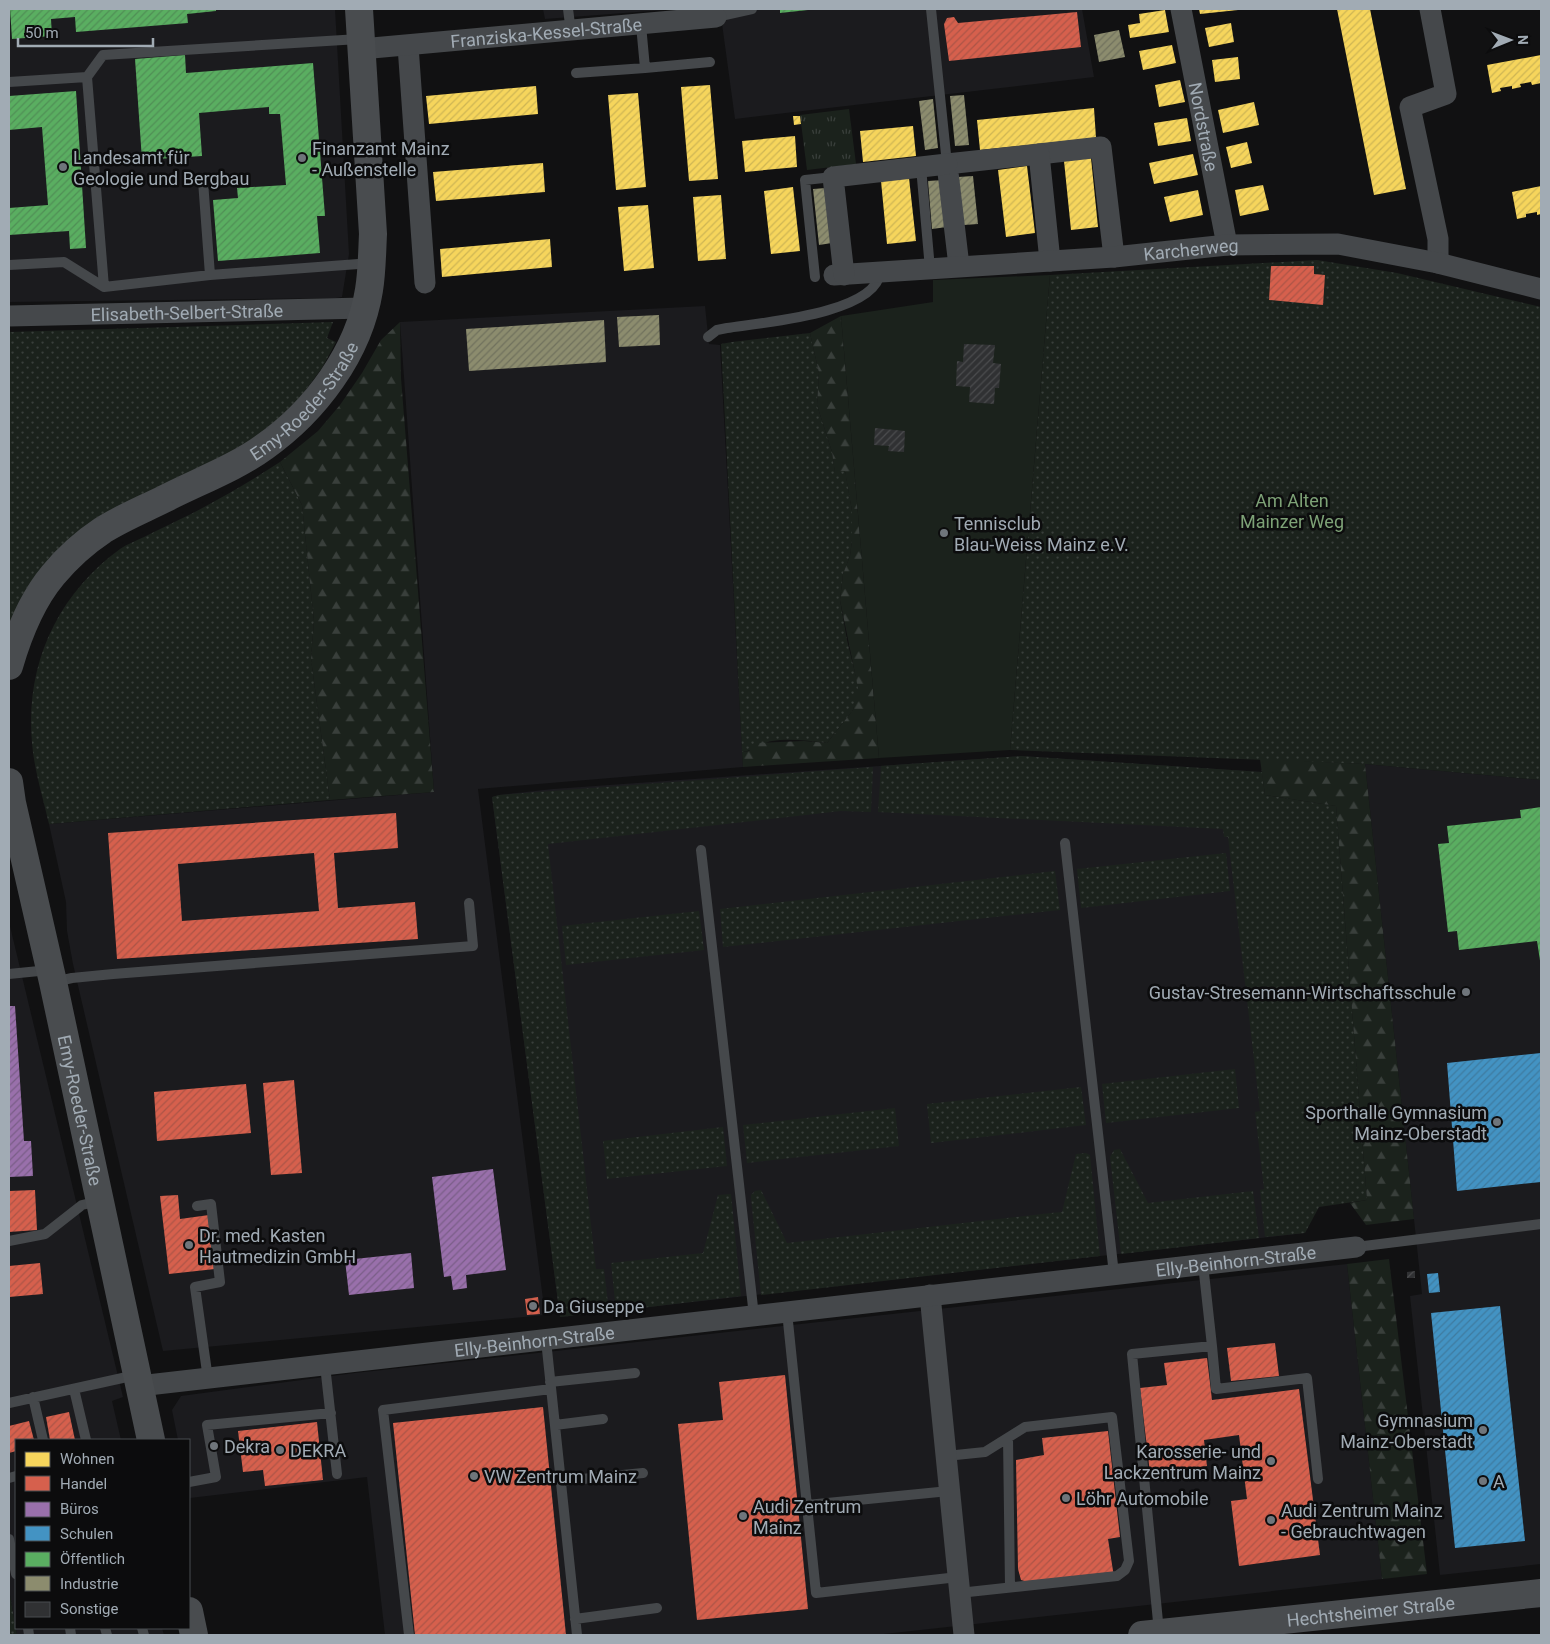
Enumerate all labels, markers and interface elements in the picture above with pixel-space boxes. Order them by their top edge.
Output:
street label: Franziska-Kessel-Straße [450,13,643,51]
scale bar [18,15,152,47]
north arrow [1485,15,1535,65]
text: 50 m [25,24,59,42]
text: N [1515,35,1531,45]
street label: Nordstraße [1185,81,1223,173]
place label: Finanzamt Mainz - Außenstelle [312,138,450,180]
place label: Landesamt für Geologie und Bergbau [73,147,249,189]
marker: Finanzamt Mainz - Außenstelle [296,152,308,164]
marker: Landesamt für Geologie und Bergbau [57,161,69,173]
street label: Karcherweg [1142,234,1239,264]
street label: Elisabeth-Selbert-Straße [90,299,283,325]
street label: Emy-Roeder-Straße [246,338,362,464]
park label: Am Alten Mainzer Weg [1240,490,1344,532]
place label: Tennisclub Blau-Weiss Mainz e.V. [954,513,1129,555]
marker: Tennisclub Blau-Weiss Mainz e.V. [938,527,950,539]
place label: Gustav-Stresemann-Wirtschaftsschule [1149,982,1456,1003]
marker: Gustav-Stresemann-Wirtschaftsschule [1460,986,1472,998]
street label: Emy-Roeder-Straße [54,1033,107,1188]
place label: Sporthalle Gymnasium Mainz-Oberstadt [1305,1102,1487,1144]
marker: Sporthalle Gymnasium Mainz-Oberstadt [1491,1116,1503,1128]
place label: Dr. med. Kasten Hautmedizin GmbH [199,1225,356,1267]
marker: Dr. med. Kasten Hautmedizin GmbH [183,1239,195,1251]
street label: Elly-Beinhorn-Straße [1155,1241,1317,1280]
place label: Da Giuseppe [543,1296,644,1317]
marker: Da Giuseppe [527,1300,539,1312]
street label: Elly-Beinhorn-Straße [453,1321,616,1360]
place label: Gymnasium Mainz-Oberstadt [1340,1410,1473,1452]
marker: Gymnasium Mainz-Oberstadt [1477,1424,1489,1436]
place label: Dekra [224,1436,270,1457]
legend [15,1439,190,1629]
marker: Dekra [208,1440,220,1452]
place label: DEKRA [290,1440,346,1461]
place label: Karosserie- und Lackzentrum Mainz [1104,1441,1261,1483]
marker: DEKRA [274,1444,286,1456]
text: Wohnen [60,1450,114,1468]
marker: Karosserie- und Lackzentrum Mainz [1265,1455,1277,1467]
place label: VW Zentrum Mainz [484,1466,637,1487]
marker: VW Zentrum Mainz [468,1470,480,1482]
place label: A [1493,1471,1505,1492]
text: Handel [60,1475,107,1493]
marker: A [1477,1475,1489,1487]
place label: Löhr Automobile [1076,1488,1208,1509]
marker: Löhr Automobile [1060,1492,1072,1504]
place label: Audi Zentrum Mainz [753,1496,861,1538]
text: Büros [60,1500,99,1518]
place label: Audi Zentrum Mainz - Gebrauchtwagen [1281,1500,1443,1542]
marker: Audi Zentrum Mainz [737,1510,749,1522]
marker: Audi Zentrum Mainz - Gebrauchtwagen [1265,1514,1277,1526]
text: Schulen [60,1525,113,1543]
text: Öffentlich [60,1550,125,1568]
text: Industrie [60,1575,118,1593]
street label: Hechtsheimer Straße [1286,1592,1456,1630]
text: Sonstige [60,1600,118,1618]

